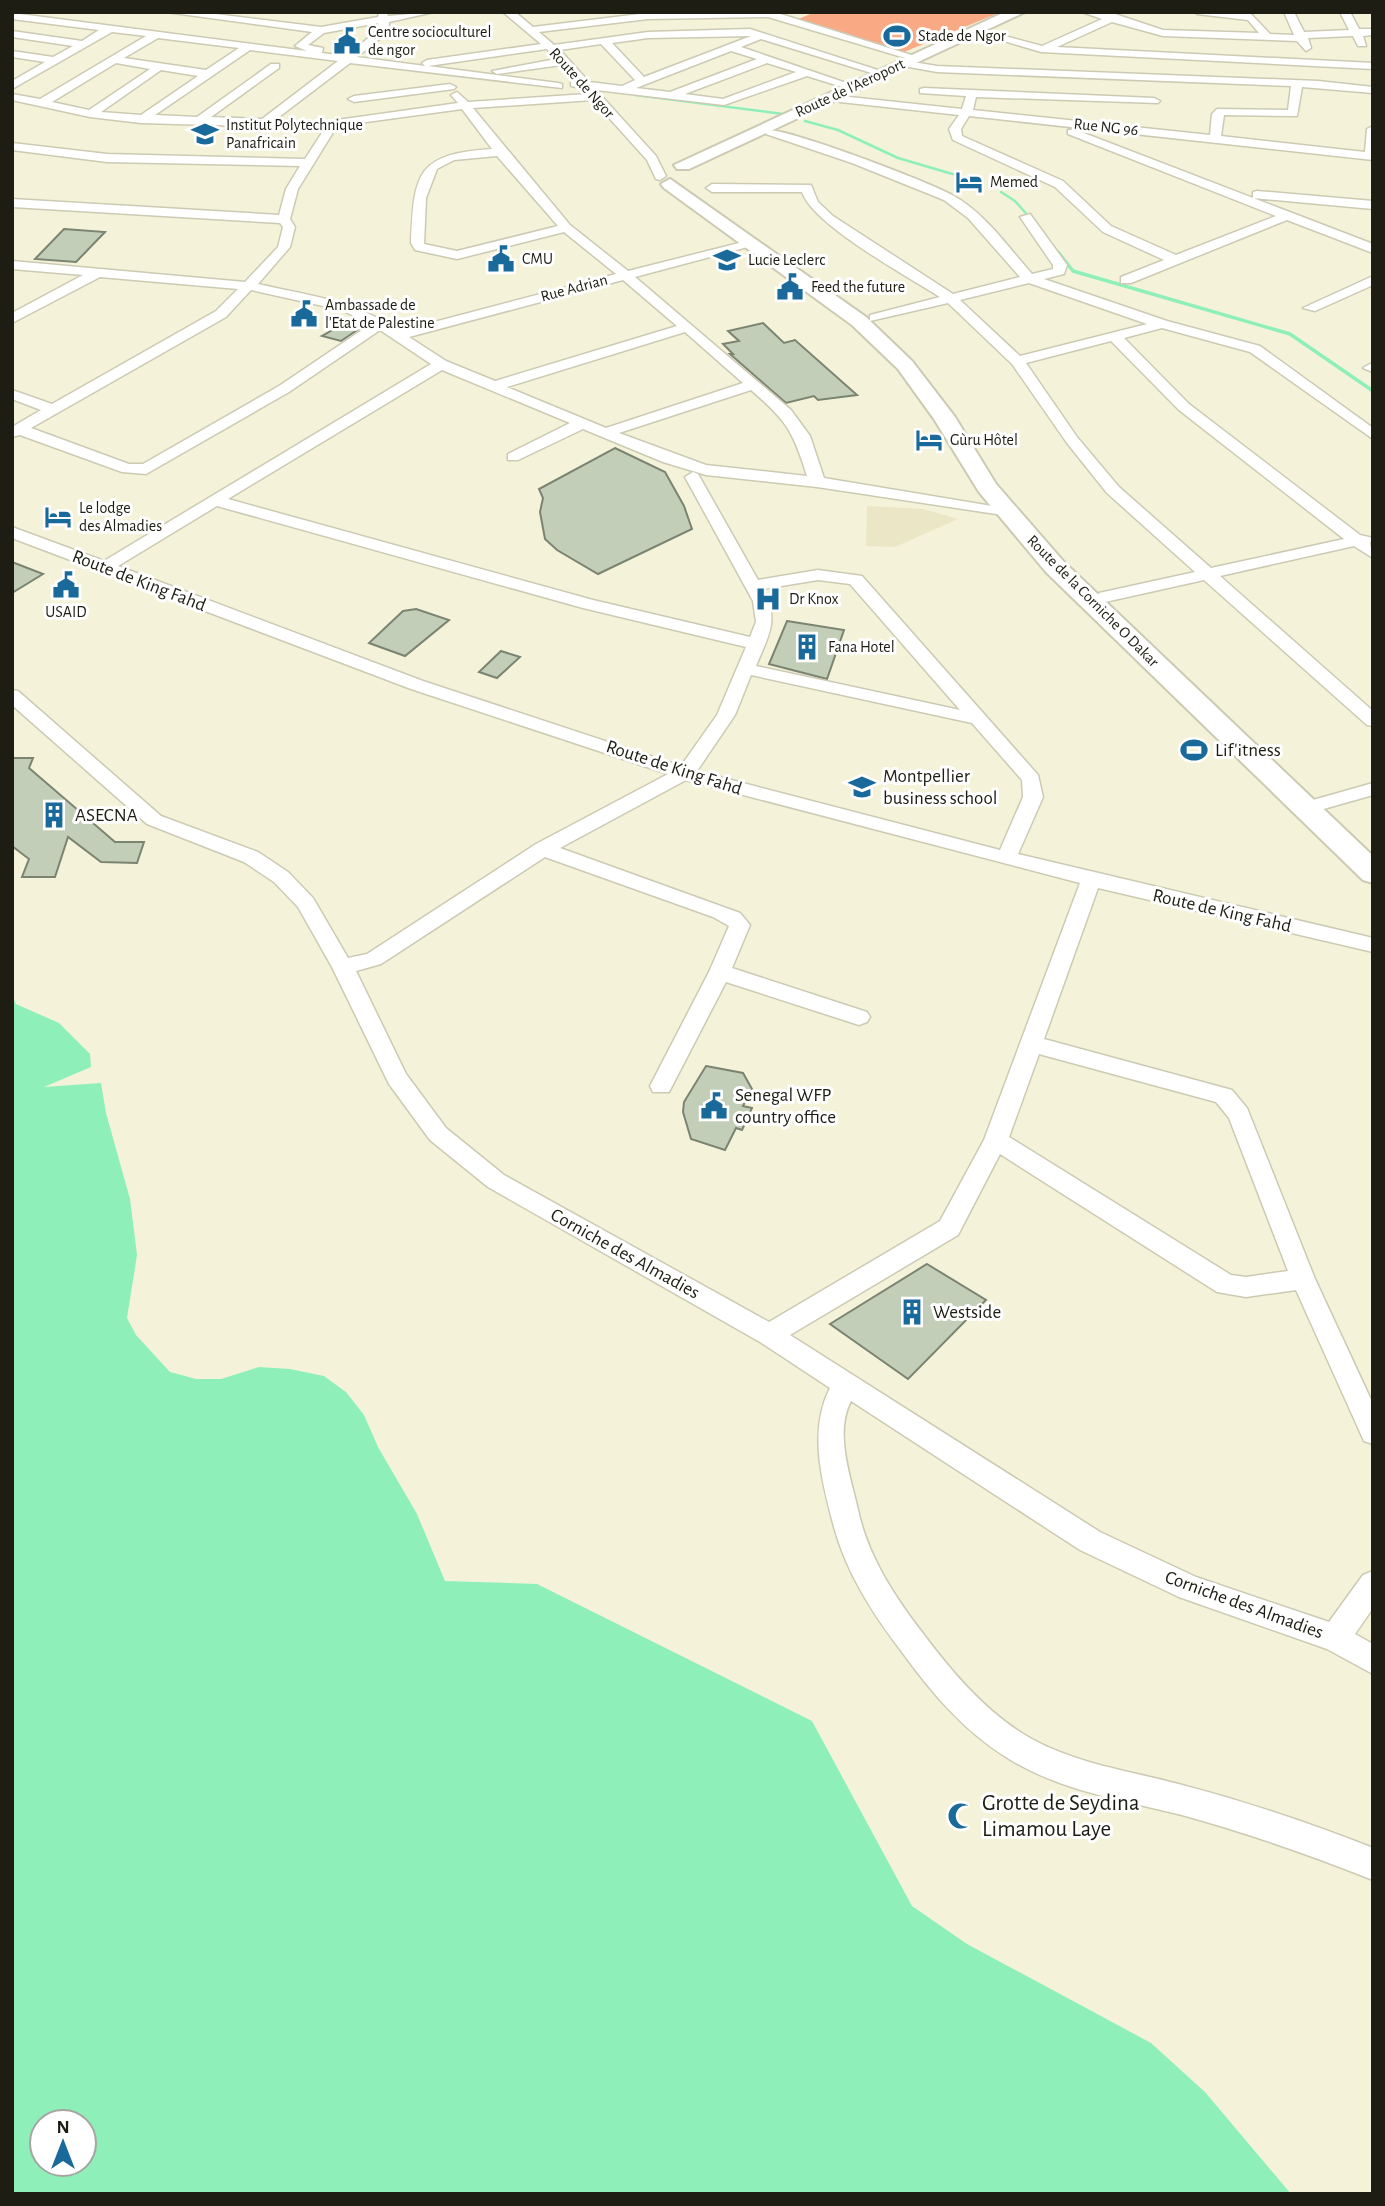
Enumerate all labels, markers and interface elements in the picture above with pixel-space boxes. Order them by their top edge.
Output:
sports icon: Stade de Ngor [882,21,912,51]
place label: Centre socioculturel de ngor [368,24,491,58]
public building icon: Centre socioculturel de ngor [332,26,362,56]
place label: Stade de Ngor [918,28,1007,44]
street label: Route de Ngor [546,45,618,122]
street label: Route de l'Aeroport [793,56,907,120]
street label: Rue NG 96 [1073,116,1139,138]
place label: Institut Polytechnique Panafricain [226,117,363,151]
school or university icon: Institut Polytechnique Panafricain [190,119,220,149]
hotel icon: Memed [954,167,984,197]
place label: Memed [990,174,1038,190]
public building icon: CMU [486,244,516,274]
school or university icon: Lucie Leclerc [712,245,742,275]
place label: CMU [522,251,553,267]
place label: Lucie Leclerc [748,252,825,268]
street label: Rue Adrian [539,271,609,305]
public building icon: Feed the future [775,272,805,302]
place label: Feed the future [811,279,905,295]
place label: Ambassade de l'Etat de Palestine [325,297,435,331]
public building icon: Ambassade de l'Etat de Palestine [289,299,319,329]
hotel icon: Gùru Hôtel [914,425,944,455]
place label: Gùru Hôtel [950,432,1018,448]
place label: Le lodge des Almadies [79,500,162,534]
hotel icon: Le lodge des Almadies [43,502,73,532]
street label: Route de la Corniche O Dakar [1024,532,1162,670]
street label: Route de King Fahd [69,547,209,615]
public building icon: USAID [51,570,81,600]
hospital icon: Dr Knox [753,584,783,614]
place label: Dr Knox [789,591,839,607]
place label: USAID [45,604,87,620]
building icon: Fana Hotel [792,632,822,662]
place label: Fana Hotel [828,639,895,655]
sports icon: Lif'itness [1179,735,1209,765]
street label: Route de King Fahd [604,737,744,799]
place label: Lif'itness [1215,741,1281,760]
place label: Montpellier business school [883,767,997,808]
school or university icon: Montpellier business school [847,772,877,802]
building icon: ASECNA [39,800,69,830]
place label: ASECNA [75,806,138,825]
street label: Route de King Fahd [1151,886,1293,936]
place label: Senegal WFP country office [735,1086,836,1127]
public building icon: Senegal WFP country office [699,1091,729,1121]
street label: Corniche des Almadies [547,1205,703,1303]
building icon: Westside [897,1297,927,1327]
place label: Westside [933,1303,1001,1322]
street label: Corniche des Almadies [1162,1568,1326,1642]
place label: Grotte de Seydina Limamou Laye [982,1792,1140,1841]
mosque icon: Grotte de Seydina Limamou Laye [946,1801,976,1831]
north arrow [28,2108,98,2178]
text: N [56,2118,70,2137]

